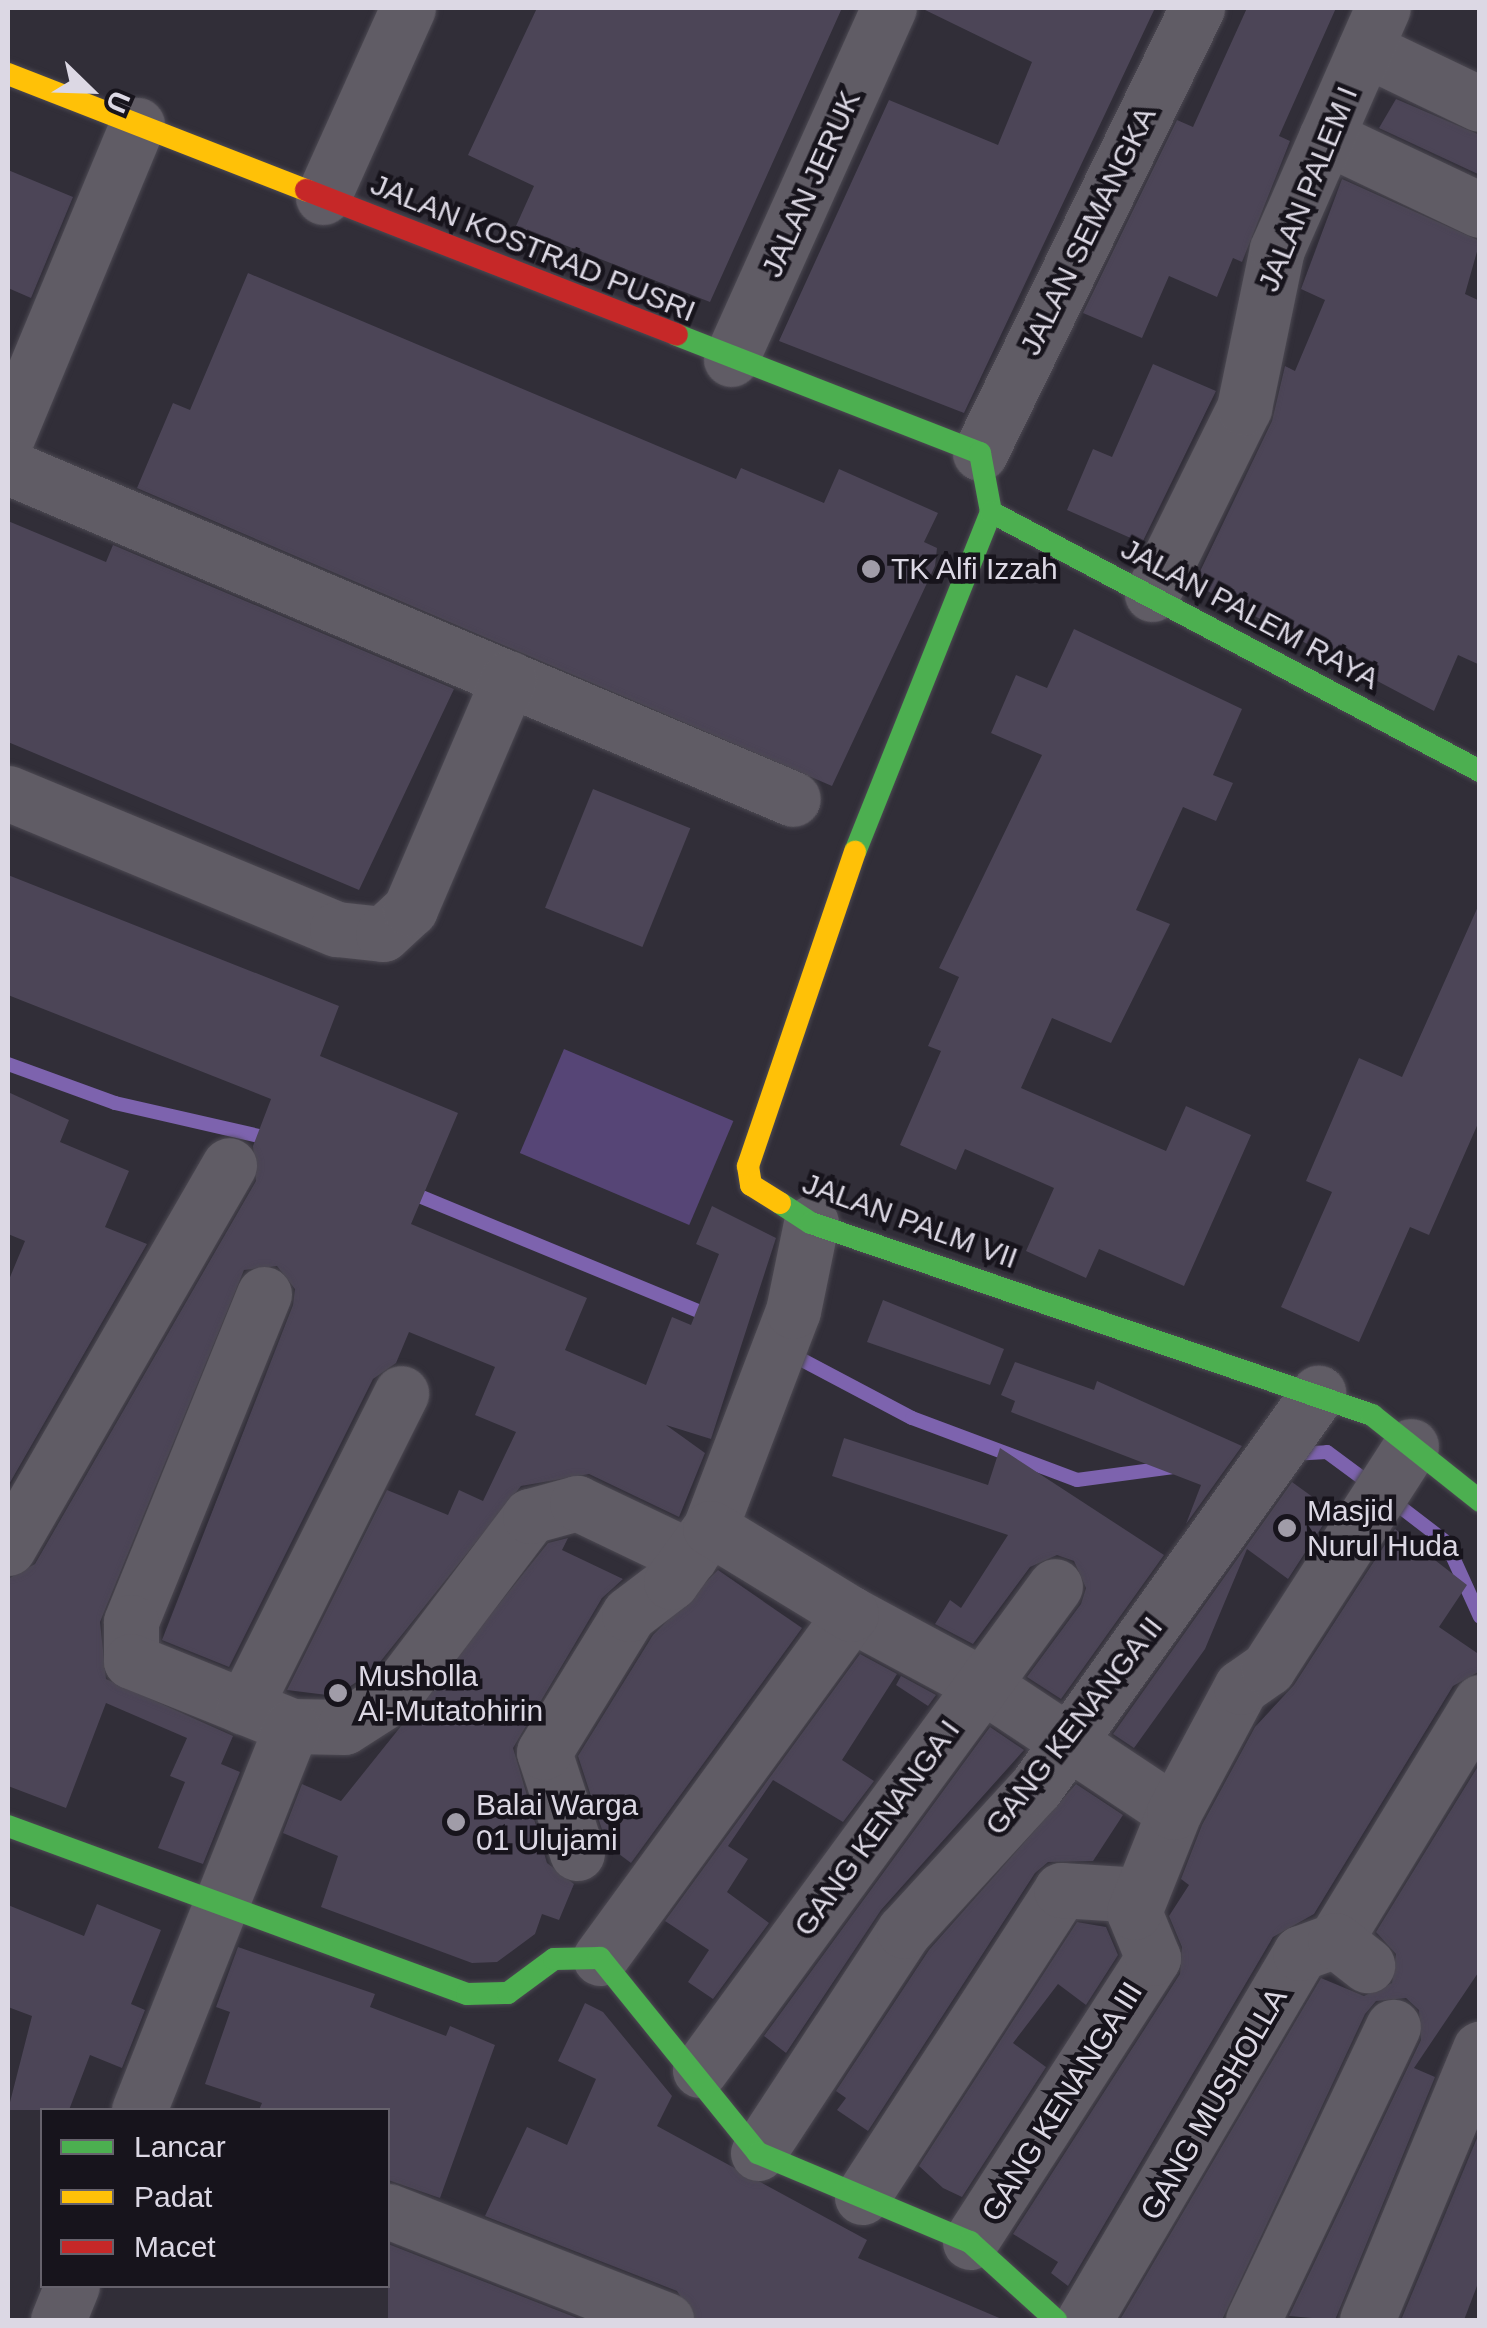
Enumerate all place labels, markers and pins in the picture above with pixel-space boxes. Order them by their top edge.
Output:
place label: TK Alfi Izzah [891,551,1059,587]
marker: TK Alfi Izzah [860,558,882,580]
place label: Masjid Nurul Huda [1307,1493,1459,1564]
marker: Masjid Nurul Huda [1276,1517,1298,1539]
place label: Musholla Al-Mutatohirin [358,1658,543,1728]
marker: Musholla Al-Mutatohirin [327,1682,349,1704]
place label: Balai Warga 01 Ulujami [476,1787,638,1858]
marker: Balai Warga 01 Ulujami [445,1811,467,1833]

